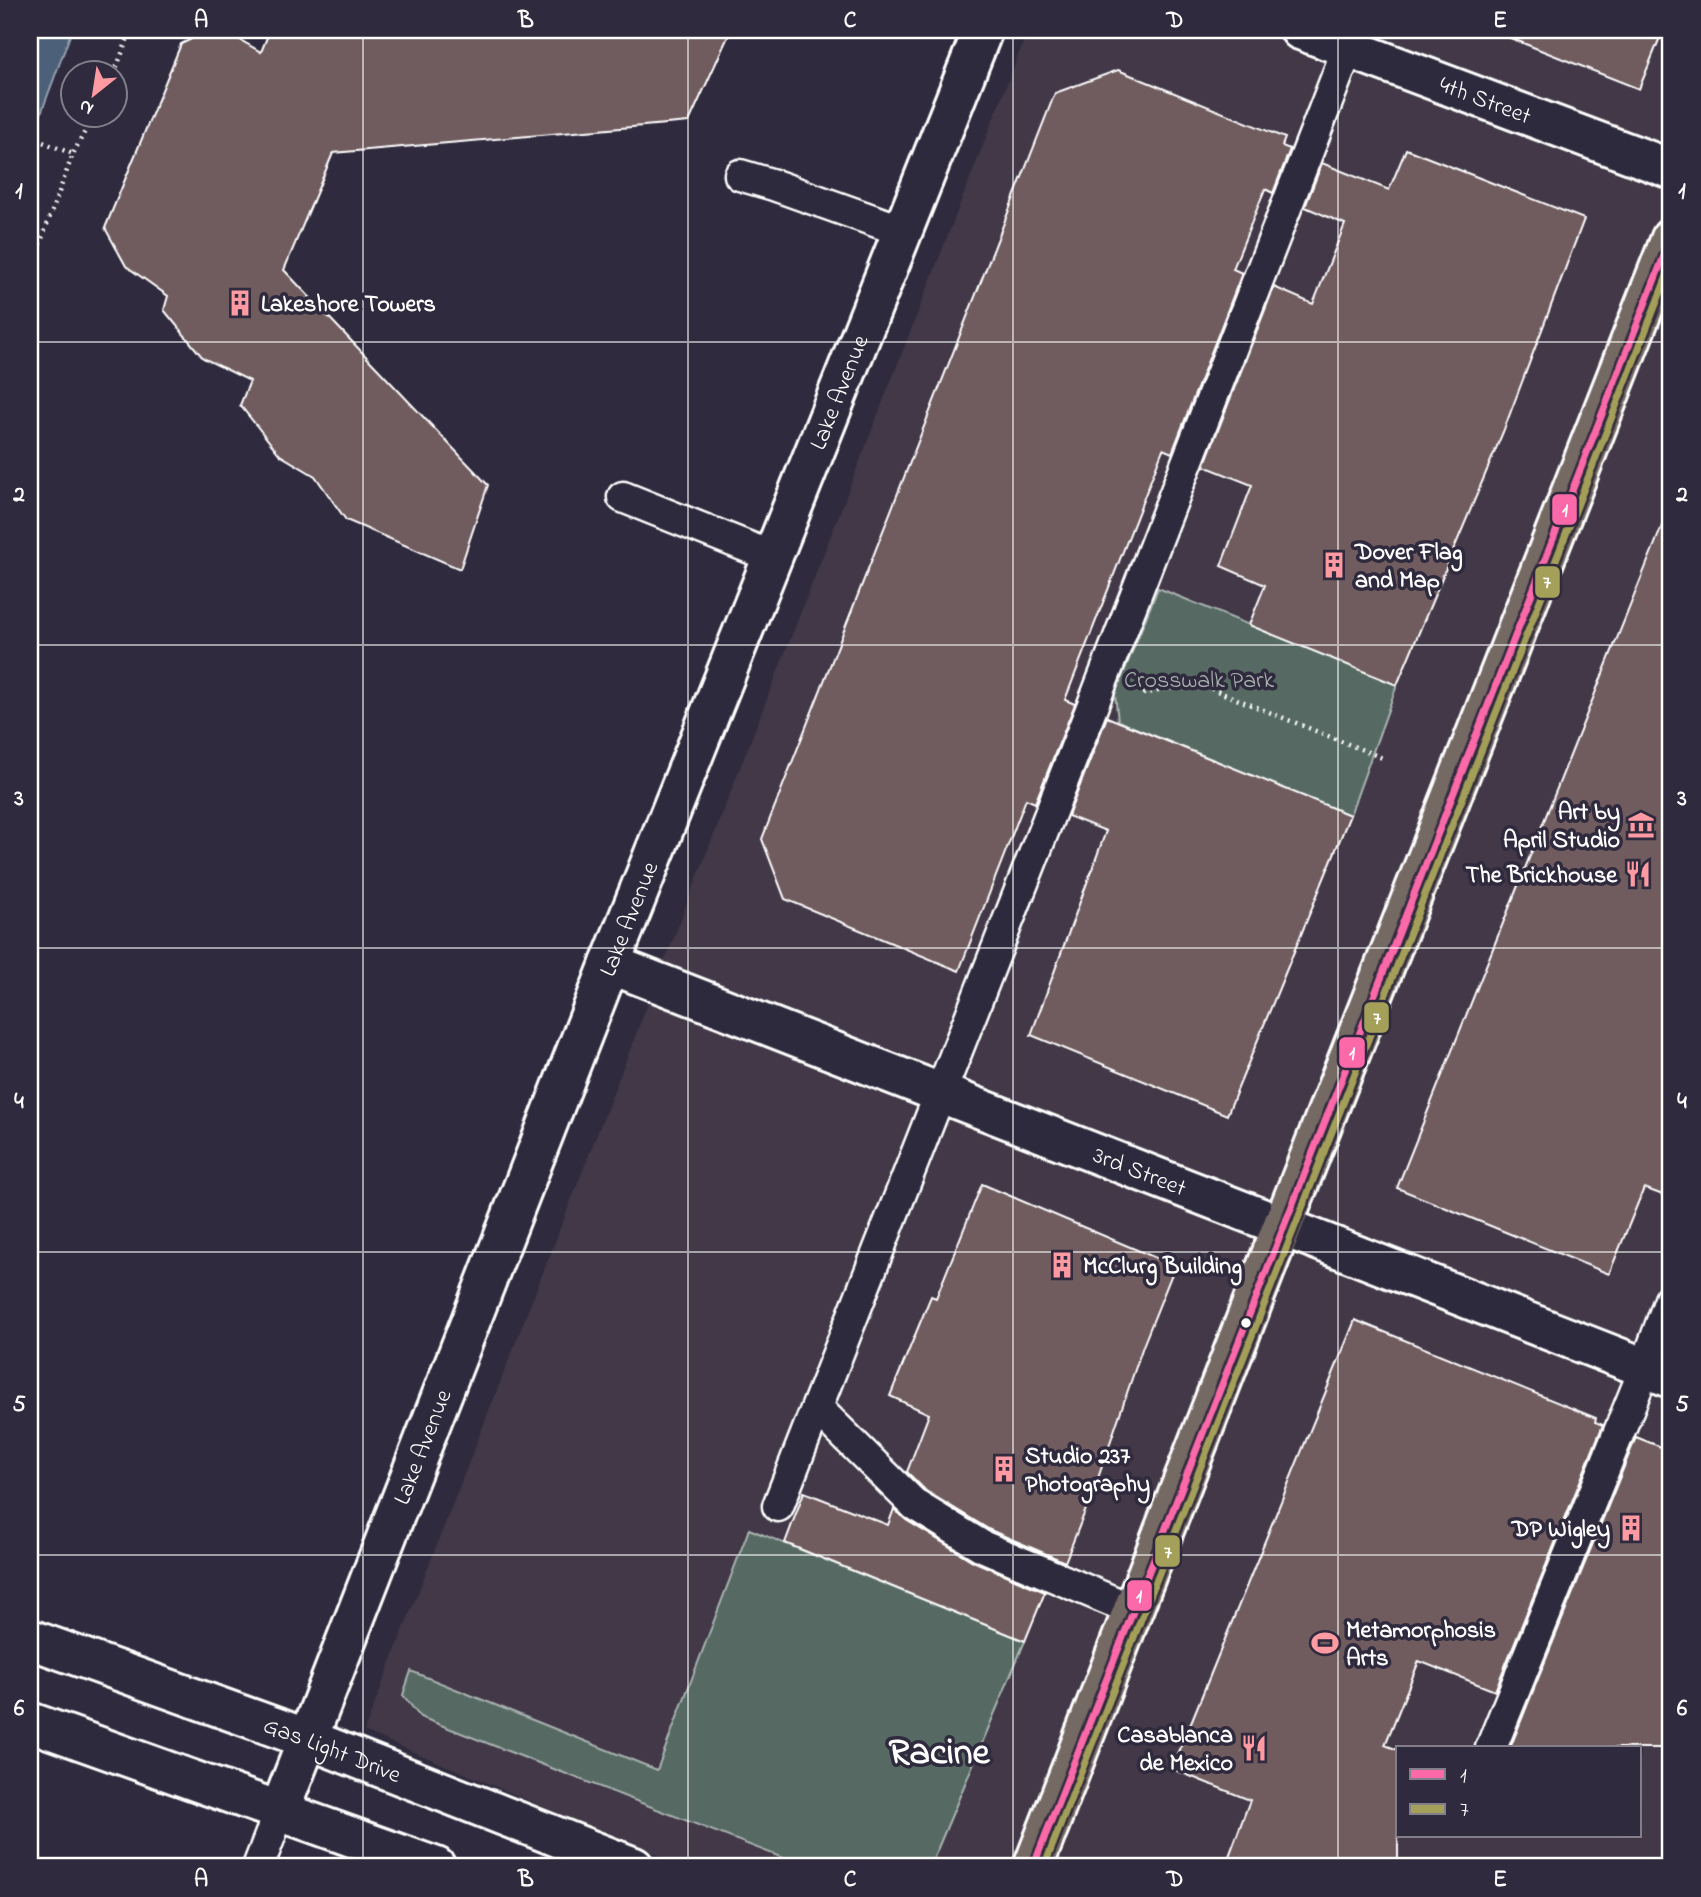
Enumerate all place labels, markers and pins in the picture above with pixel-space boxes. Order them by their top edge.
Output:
building icon: Lakeshore Towers [225,288,255,318]
place label: Lakeshore Towers [261,288,436,323]
place label: Dover Flag and Map [1354,536,1463,599]
building icon: Dover Flag and Map [1319,550,1349,580]
place label: Art by April Studio [1503,796,1620,859]
museum icon: Art by April Studio [1626,810,1656,840]
place label: The Brickhouse [1466,859,1618,894]
restaurant icon: The Brickhouse [1623,859,1653,889]
building icon: McClurg Building [1047,1250,1077,1280]
place label: McClurg Building [1083,1250,1242,1286]
unlabelled marker [1239,1316,1253,1330]
place label: Studio 237 Photography [1025,1440,1150,1504]
building icon: Studio 237 Photography [989,1454,1019,1484]
place label: DP Wigley [1511,1513,1610,1549]
building icon: DP Wigley [1616,1513,1646,1543]
place label: Metamorphosis Arts [1346,1614,1496,1677]
sports icon: Metamorphosis Arts [1310,1628,1340,1658]
place label: Casablanca de Mexico [1117,1719,1233,1782]
restaurant icon: Casablanca de Mexico [1239,1733,1269,1763]

